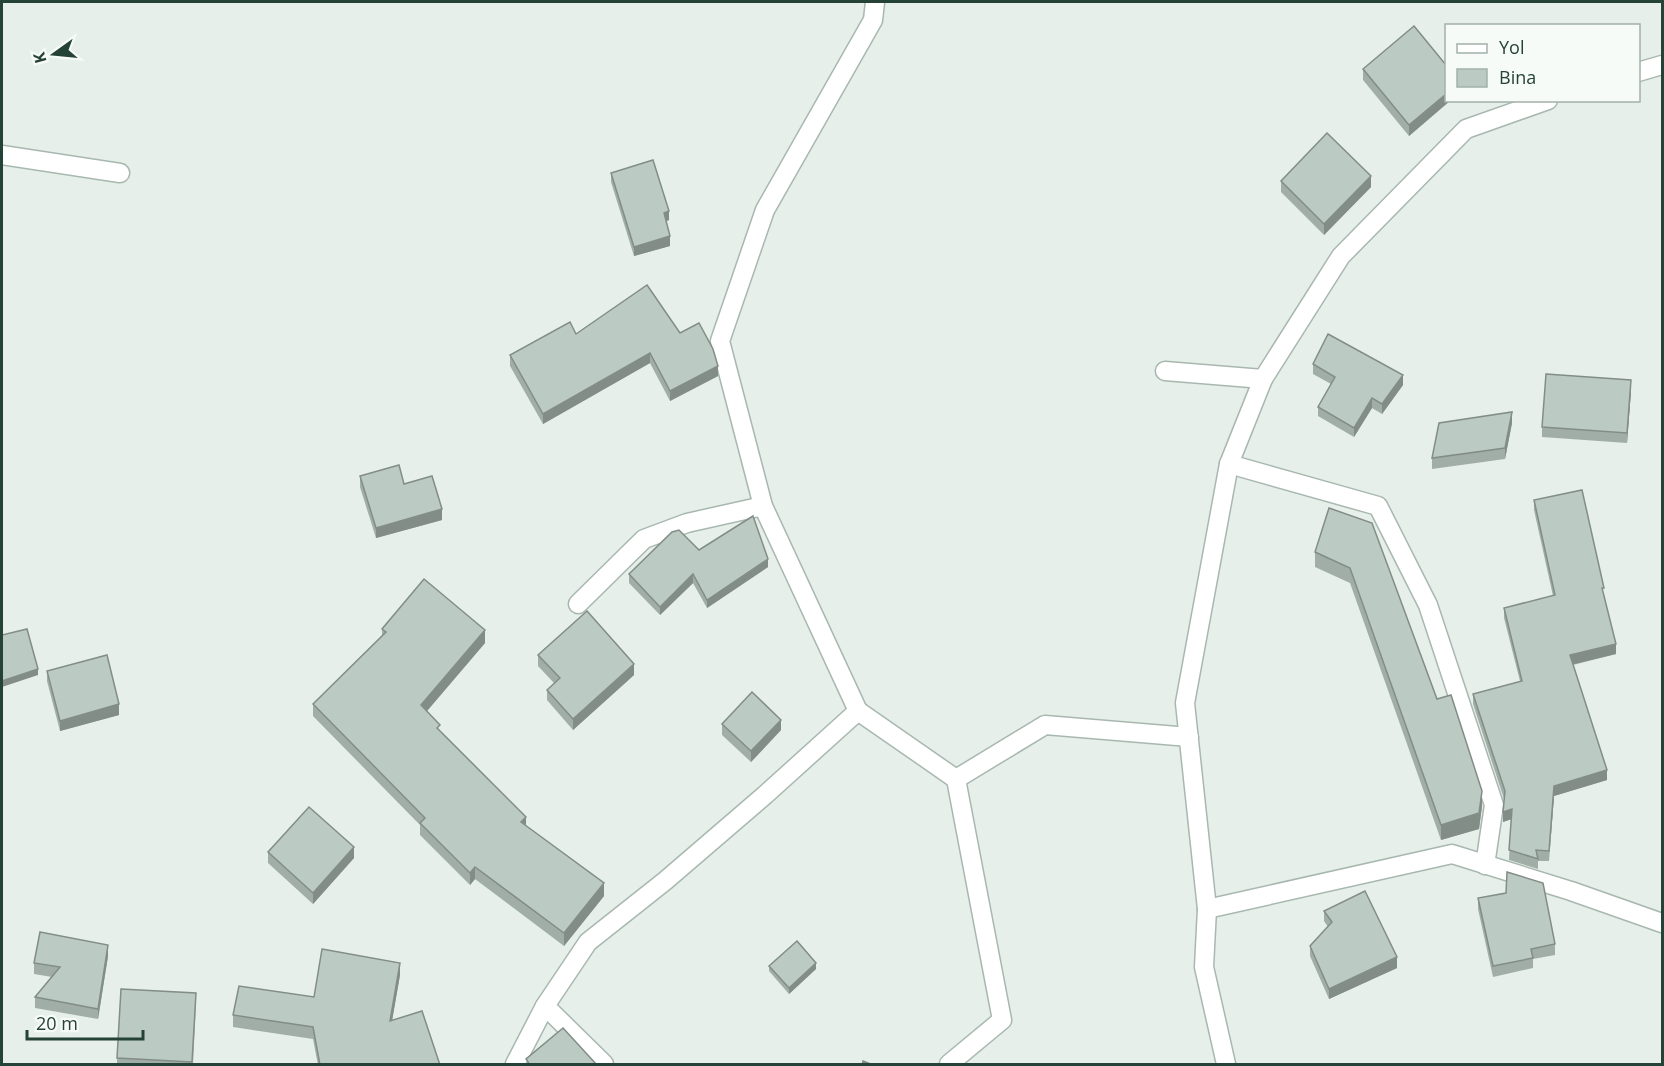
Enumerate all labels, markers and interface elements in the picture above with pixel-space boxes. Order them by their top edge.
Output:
north arrow [24,24,84,84]
legend [1445,24,1640,102]
text: Yol [1499,35,1524,59]
text: K [27,50,52,66]
text: Bina [1499,65,1536,89]
scale bar [27,1003,142,1041]
text: 20 m [36,1011,78,1035]

